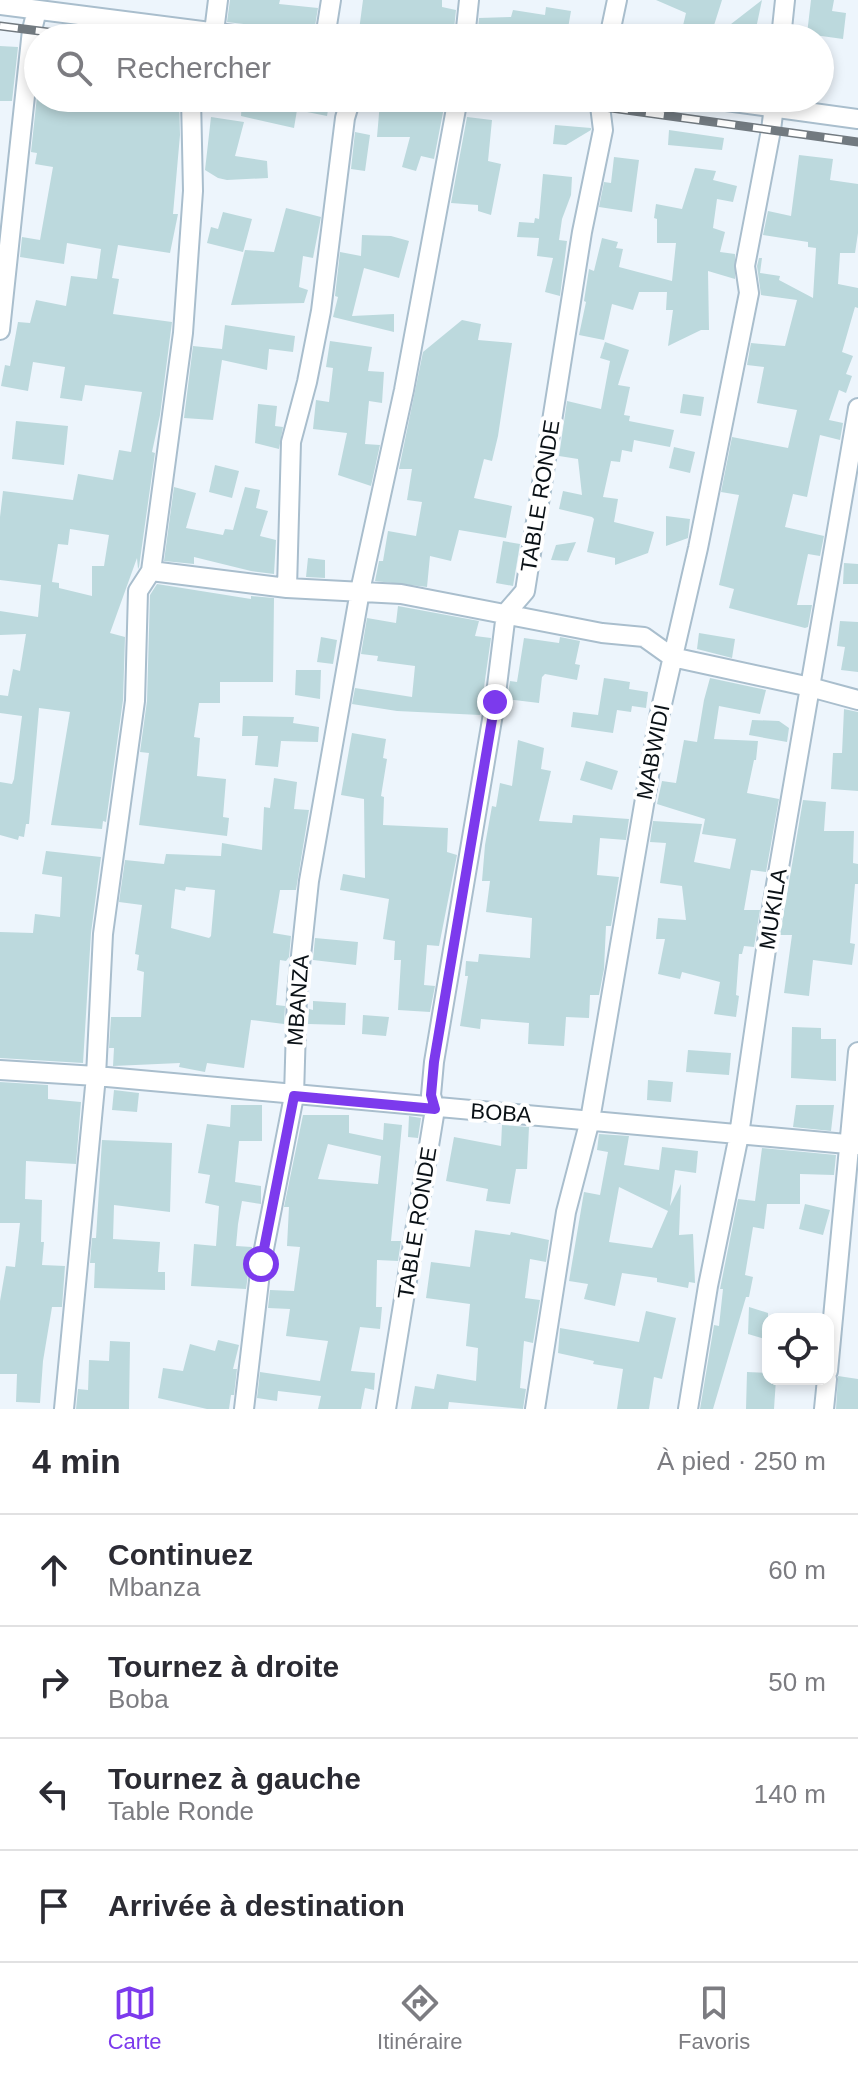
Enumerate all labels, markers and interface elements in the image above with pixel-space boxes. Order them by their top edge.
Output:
search box [24,24,834,112]
icon: search [52,46,96,90]
text: Rechercher [116,51,271,84]
street label: TABLE RONDE [516,418,564,574]
route end [477,684,513,720]
street label: MABWIDI [632,702,674,802]
street label: MUKILA [754,866,792,951]
street label: MBANZA [282,953,314,1047]
street label: BOBA [470,1098,533,1128]
street label: TABLE RONDE [393,1145,441,1301]
route start [243,1246,279,1282]
map controls [762,1313,834,1385]
button: locate [762,1313,834,1385]
text: 4 min [32,1442,121,1480]
text: À pied · 250 m [657,1446,826,1476]
text: Continuez [108,1538,253,1571]
icon: ahead [32,1548,76,1592]
text: 60 m [768,1555,826,1585]
text: Mbanza [108,1572,201,1602]
text: Tournez à droite [108,1650,339,1683]
icon: right [32,1660,76,1704]
text: 50 m [768,1667,826,1697]
text: Boba [108,1684,169,1714]
text: Tournez à gauche [108,1762,361,1795]
icon: left [32,1772,76,1816]
text: 140 m [754,1779,826,1809]
text: Table Ronde [108,1796,254,1826]
icon: arrive [32,1884,76,1928]
text: Arrivée à destination [108,1889,405,1922]
tab: Carte [108,1981,162,2055]
tab: Itinéraire [377,1981,463,2055]
tab: Favoris [678,1981,750,2055]

